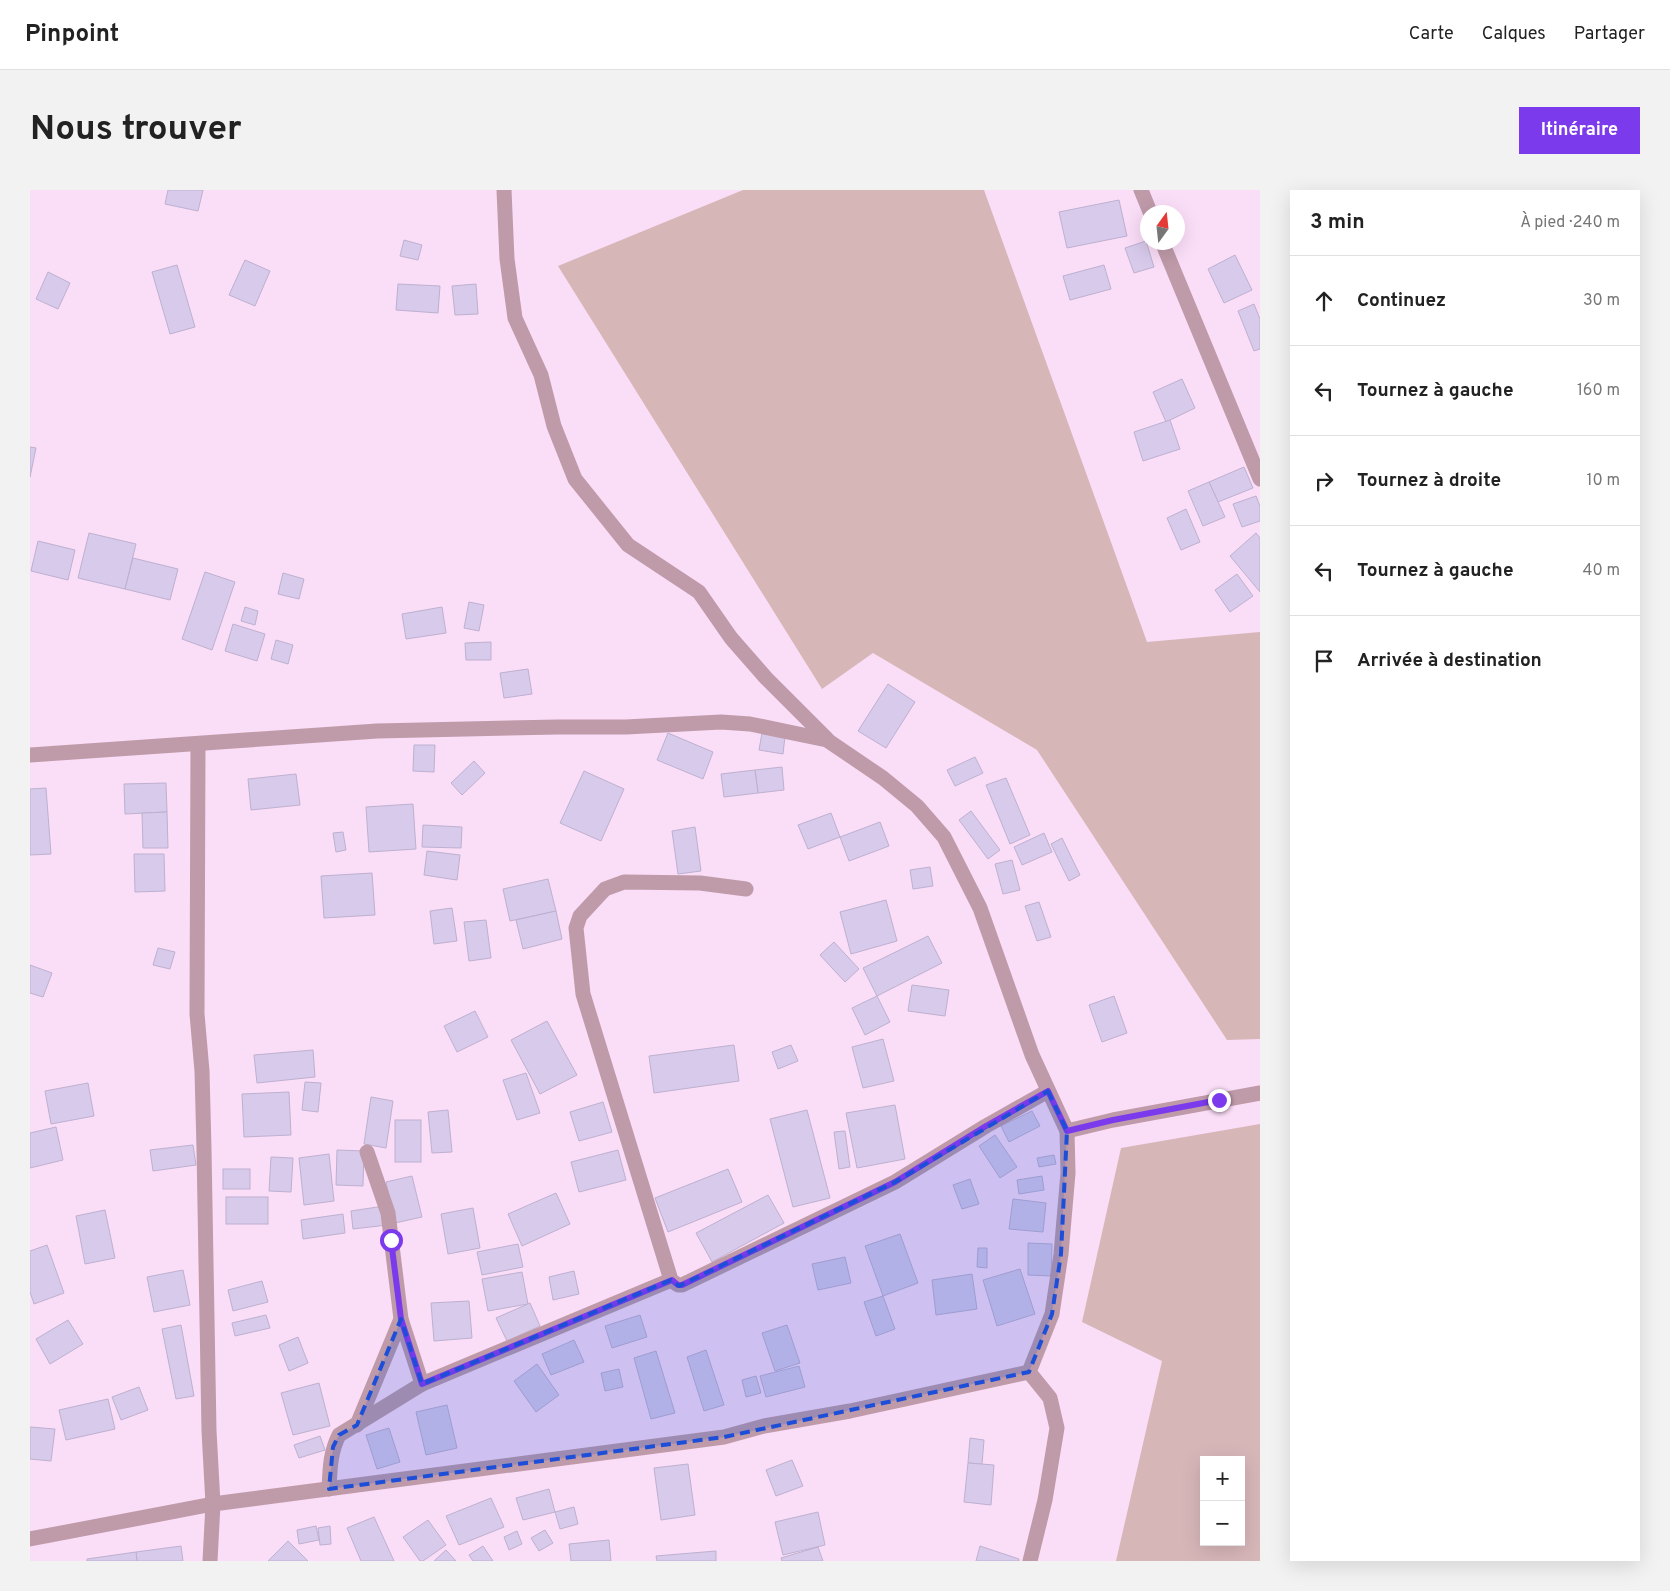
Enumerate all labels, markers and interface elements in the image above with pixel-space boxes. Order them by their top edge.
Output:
text: Pinpoint [25,20,119,50]
text: Carte [1409,23,1454,46]
text: Calques [1482,23,1546,46]
text: Partager [1574,23,1645,46]
button: Itinéraire [1519,107,1640,154]
text: Nous trouver [30,108,242,152]
north arrow [1140,205,1185,250]
text: 3 min [1310,209,1365,236]
text: À pied · 240 m [1520,213,1620,233]
icon: ahead [1310,287,1338,315]
text: Continuez [1357,289,1446,313]
text: 30 m [1583,291,1620,311]
icon: left [1310,377,1338,405]
text: Tournez à gauche [1357,379,1514,403]
text: 160 m [1577,381,1620,401]
icon: right [1310,467,1338,495]
text: Tournez à droite [1357,469,1501,493]
text: 10 m [1586,471,1620,491]
icon: left [1310,557,1338,585]
text: Tournez à gauche [1357,559,1514,583]
text: 40 m [1582,561,1620,581]
icon: arrive [1310,647,1338,675]
text: Arrivée à destination [1357,649,1542,673]
route end [1208,1089,1231,1112]
route start [380,1229,403,1252]
map controls [1200,1456,1245,1546]
button: + [1200,1456,1245,1501]
button: − [1200,1501,1245,1546]

